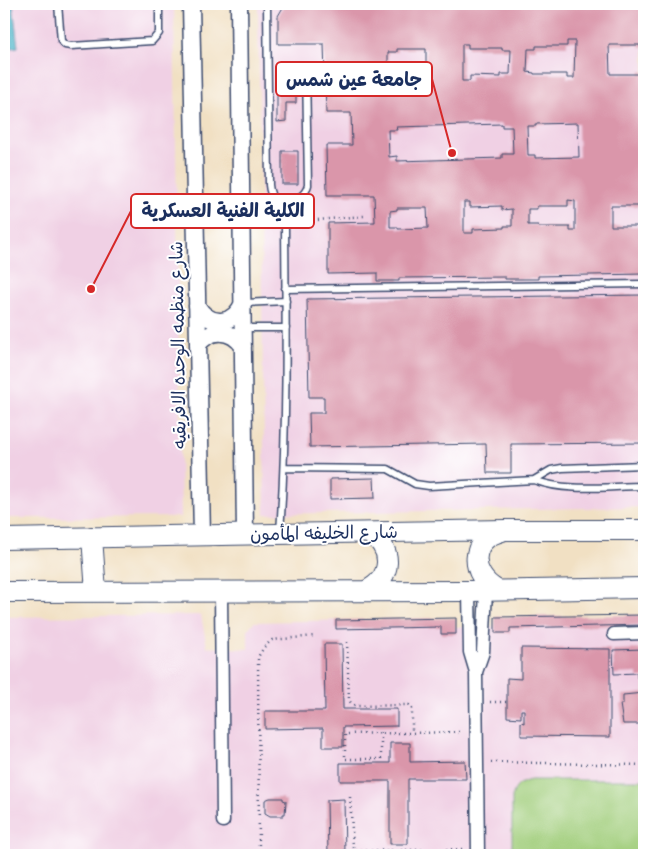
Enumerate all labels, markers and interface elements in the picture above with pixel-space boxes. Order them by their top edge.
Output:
callout: جامعة عين شمس [276,62,432,96]
text: جامعة عين شمس [286,68,422,93]
callout: الكلية الفنية العسكرية [131,194,314,228]
text: الكلية الفنية العسكرية [141,199,305,224]
street label: شارع منظمه الوحده الافريقيه [165,241,193,449]
street label: شارع الخليفه المأمون [250,521,398,547]

